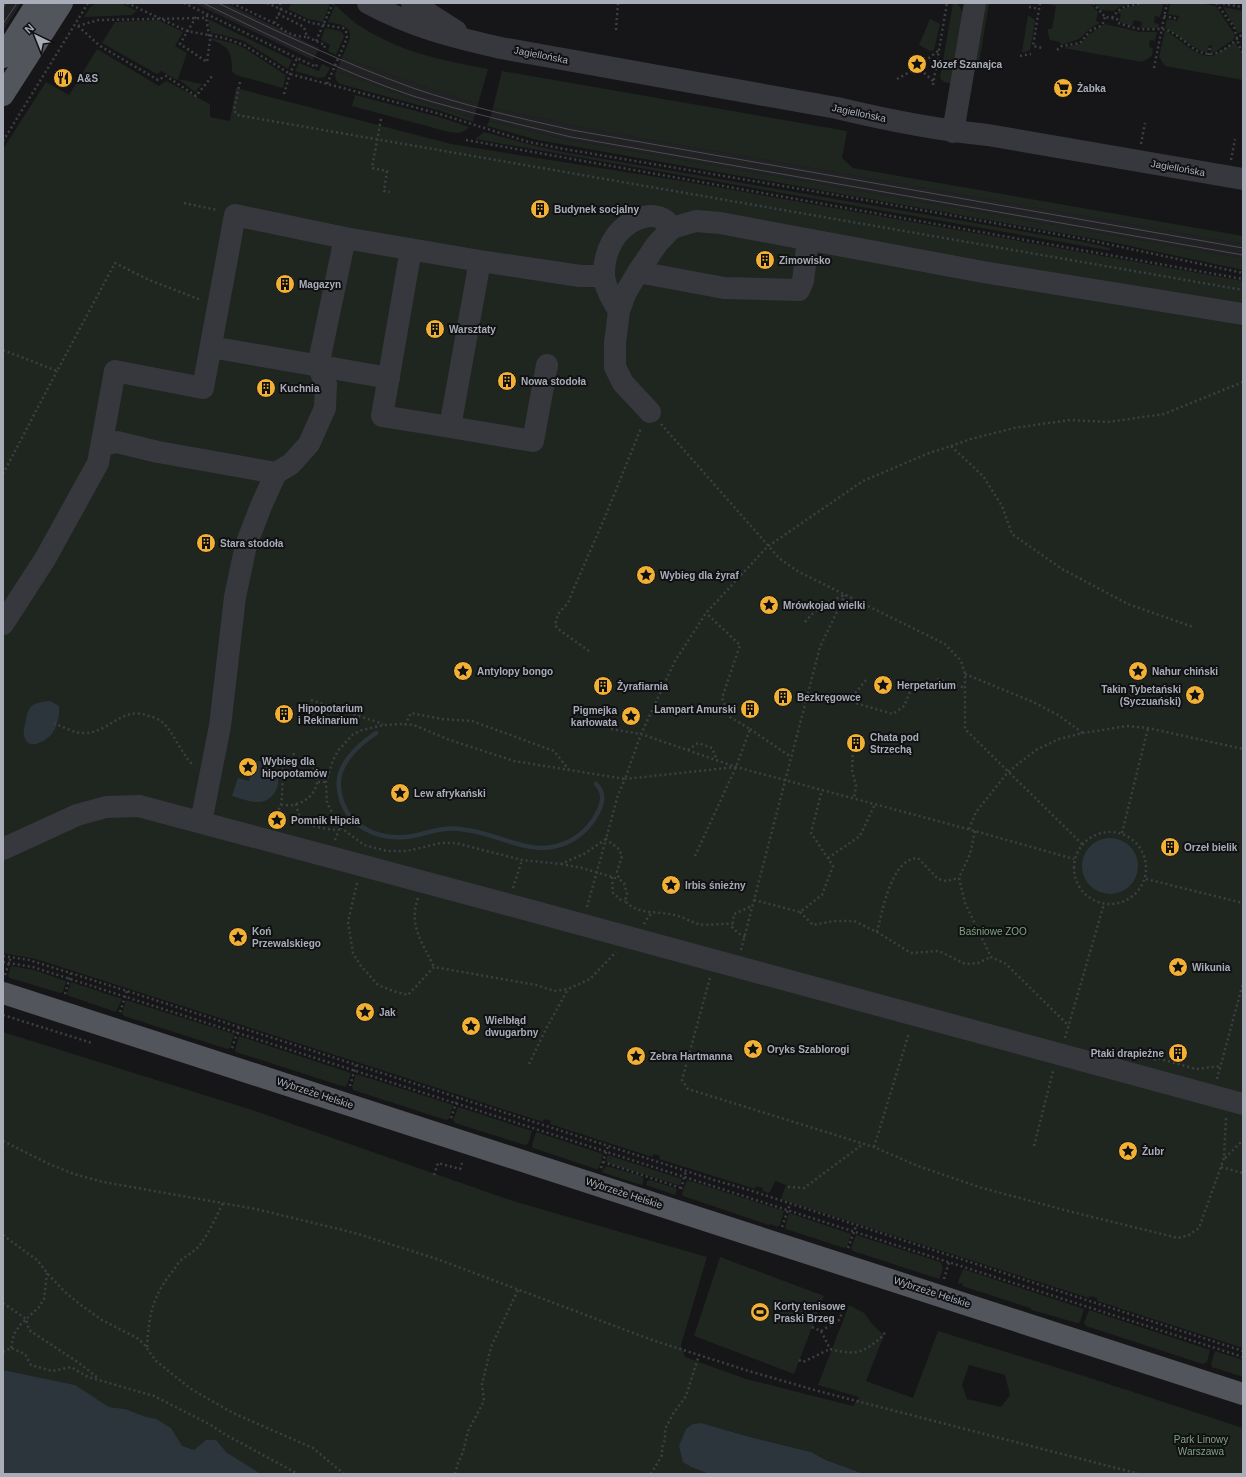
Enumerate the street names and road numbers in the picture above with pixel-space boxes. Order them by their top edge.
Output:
street label: Jagiellońska [513,44,569,66]
street label: Jagiellońska [831,102,887,124]
street label: Jagiellońska [1150,158,1206,178]
street label: Wybrzeże Helskie [275,1075,355,1111]
street label: Wybrzeże Helskie [584,1175,664,1211]
street label: Wybrzeże Helskie [892,1274,972,1310]

